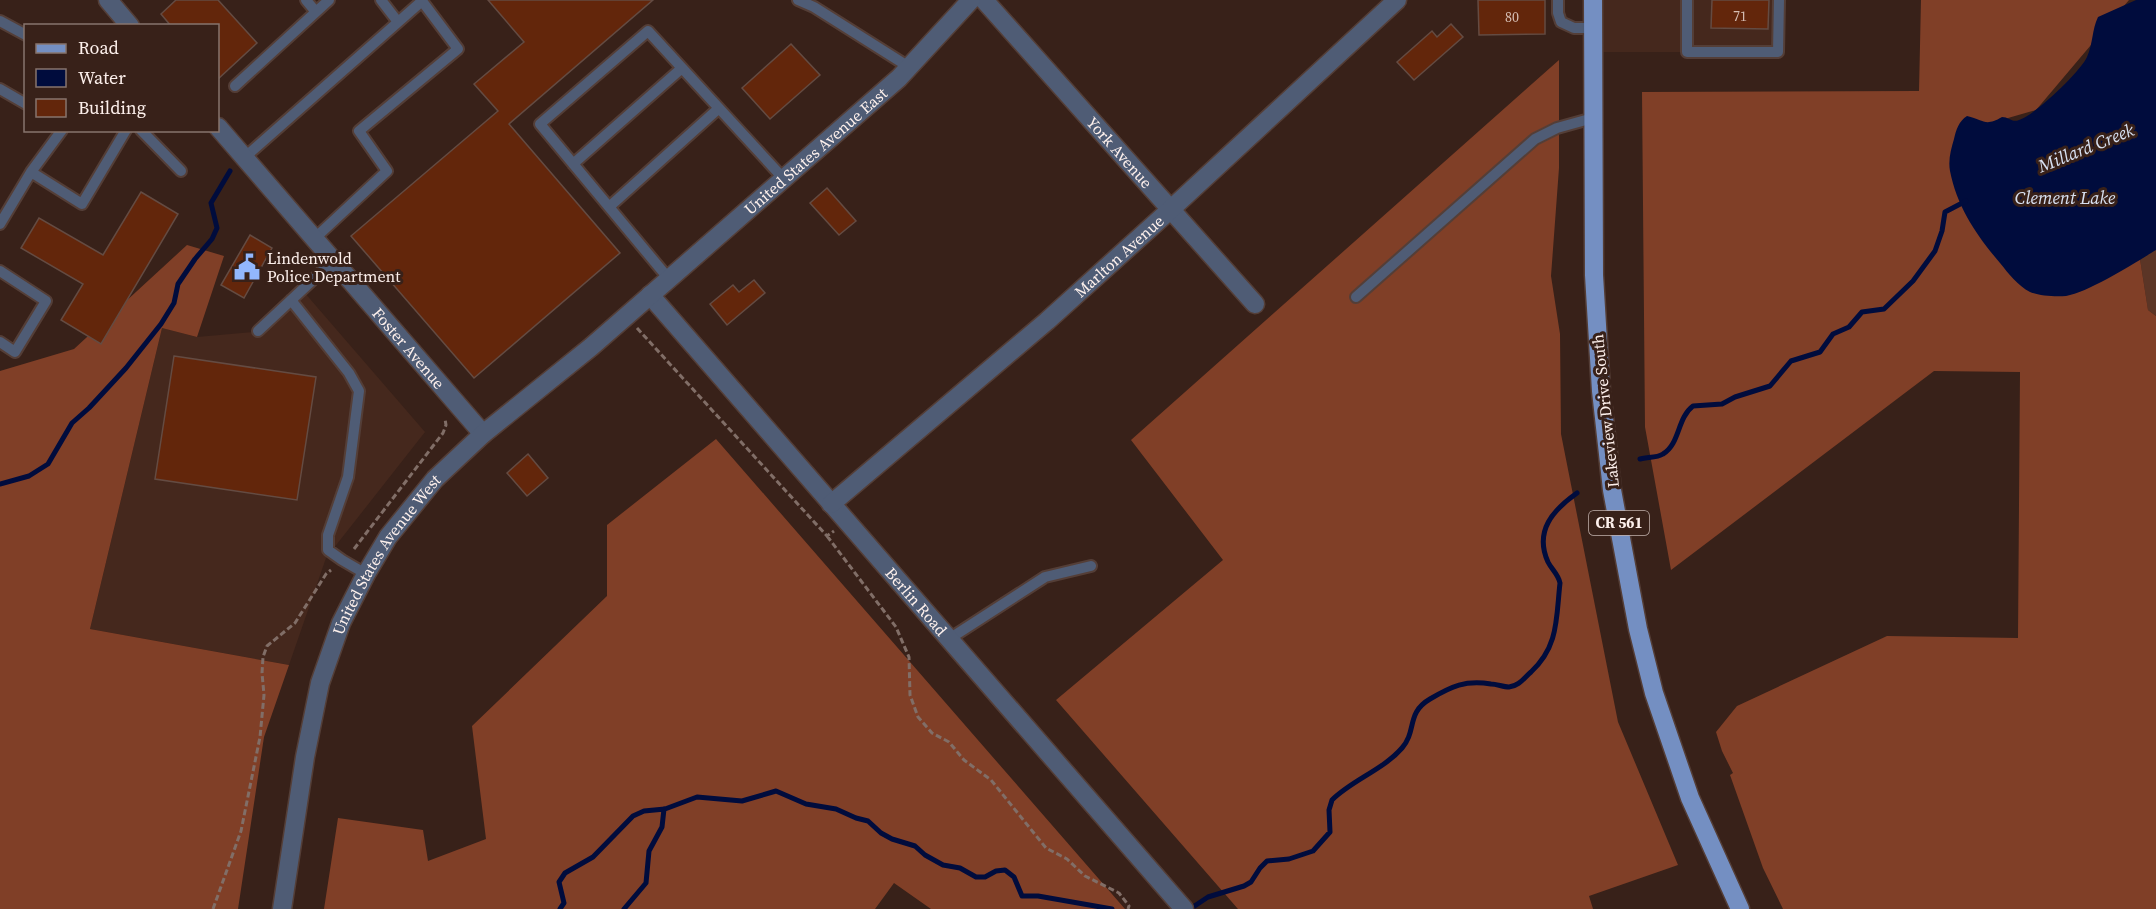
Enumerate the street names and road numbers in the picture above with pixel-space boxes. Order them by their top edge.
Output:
street label: United States Avenue East [739,82,892,220]
street label: York Avenue [1082,112,1158,193]
street label: Marlton Avenue [1069,210,1168,302]
street label: Foster Avenue [368,303,450,393]
street label: Lakeview Drive South [1586,333,1624,489]
street label: United States Avenue West [327,468,446,638]
road number: CR 561 [1589,511,1649,535]
street label: Berlin Road [881,562,952,640]

